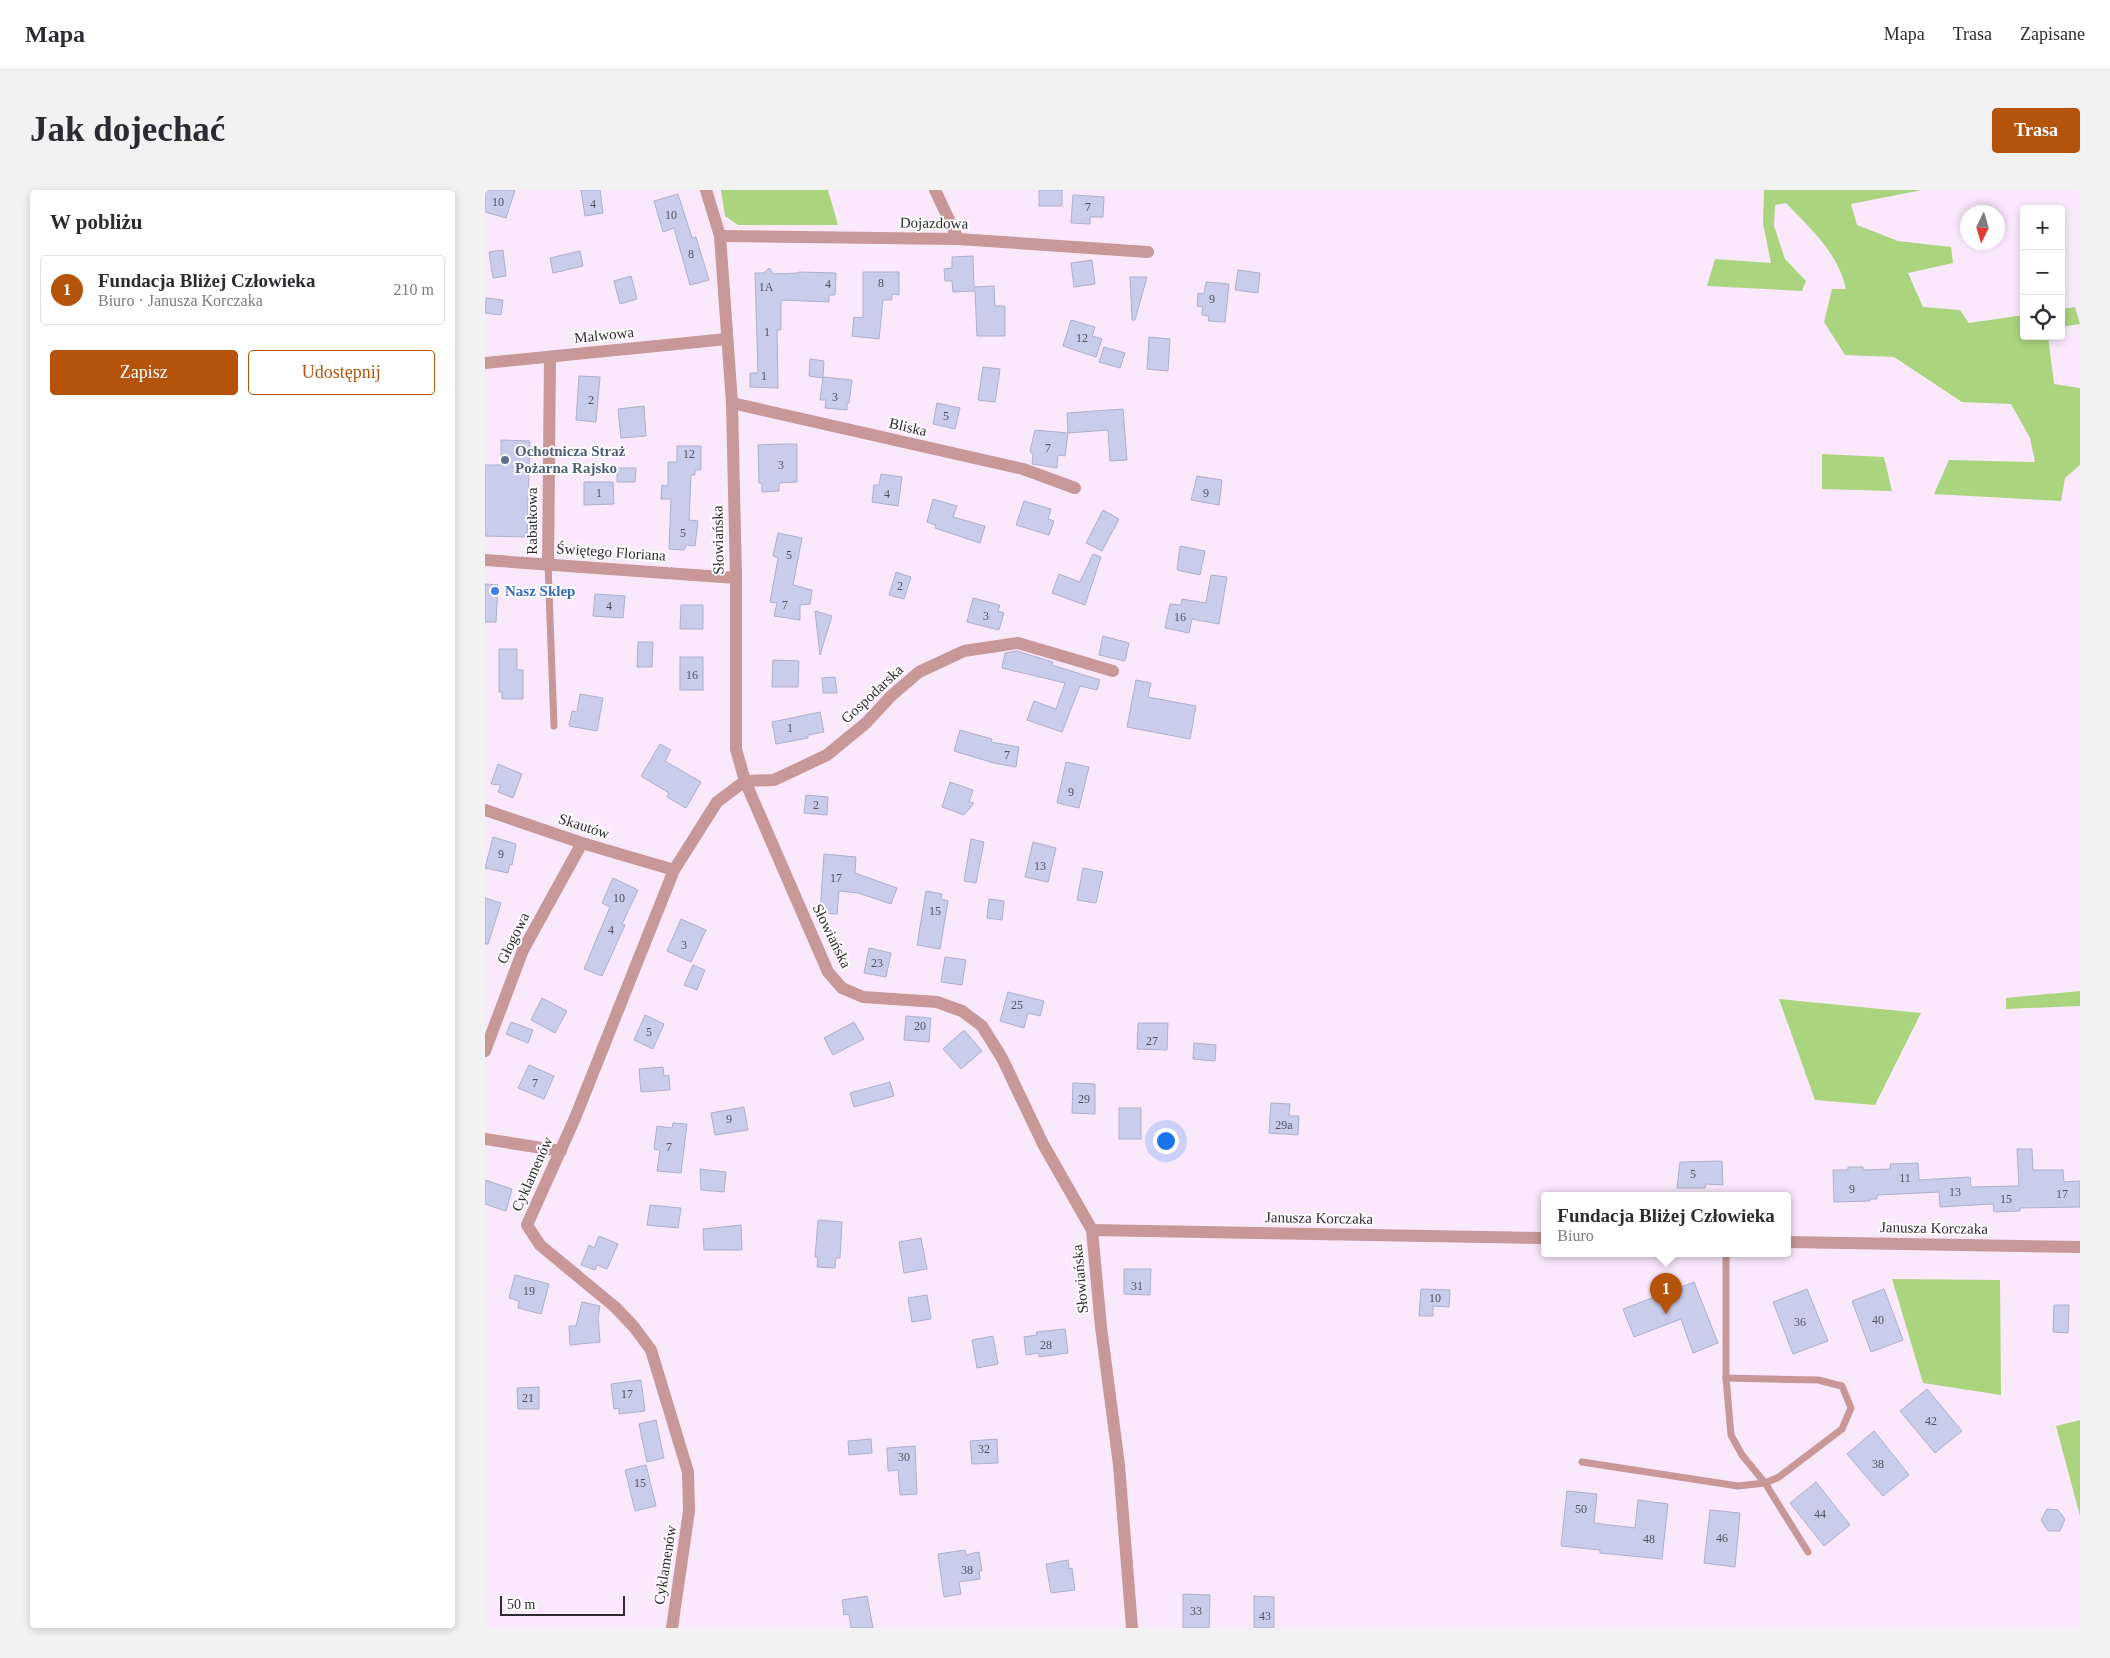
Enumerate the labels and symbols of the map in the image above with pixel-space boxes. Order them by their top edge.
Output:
house number: 10 [492,195,504,209]
house number: 4 [590,197,596,211]
house number: 7 [1085,200,1091,214]
north arrow [1960,205,2005,250]
house number: 10 [665,208,677,222]
street label: Dojazdowa [900,214,969,232]
house number: 8 [688,247,694,261]
house number: 8 [878,276,884,290]
house number: 4 [825,277,831,291]
house number: 1A [759,280,774,294]
house number: 9 [1209,292,1215,306]
street label: Malwowa [573,324,635,346]
house number: 1 [764,325,770,339]
house number: 12 [1076,331,1088,345]
house number: 1 [761,369,767,383]
house number: 3 [832,390,838,404]
house number: 2 [588,393,594,407]
house number: 5 [943,409,949,423]
street label: Bliska [888,415,929,439]
house number: 7 [1045,441,1051,455]
place label: Ochotnicza Straż Pożarna Rajsko [515,443,626,476]
house number: 12 [683,447,695,461]
marker: Ochotnicza Straż Pożarna Rajsko [499,454,511,466]
house number: 3 [778,458,784,472]
house number: 1 [596,486,602,500]
house number: 9 [1203,486,1209,500]
street label: Rabatkowa [524,487,540,555]
house number: 4 [884,487,890,501]
street label: Słowiańska [709,505,727,575]
house number: 5 [680,526,686,540]
street label: Świętego Floriana [556,540,667,564]
house number: 5 [786,548,792,562]
house number: 2 [897,579,903,593]
place label: Nasz Sklep [505,583,575,599]
marker: Nasz Sklep [489,585,501,597]
house number: 7 [782,598,788,612]
house number: 4 [606,599,612,613]
house number: 3 [983,609,989,623]
house number: 16 [1174,610,1186,624]
street label: Gospodarska [838,661,906,727]
house number: 16 [686,668,698,682]
house number: 1 [787,721,793,735]
house number: 7 [1004,748,1010,762]
house number: 9 [1068,785,1074,799]
house number: 2 [813,798,819,812]
street label: Skautów [557,810,612,842]
house number: 9 [498,847,504,861]
house number: 13 [1034,859,1046,873]
house number: 17 [830,871,842,885]
house number: 10 [613,891,625,905]
street label: Słowiańska [810,901,854,971]
house number: 15 [929,904,941,918]
street label: Głogowa [494,909,532,966]
house number: 4 [608,923,614,937]
house number: 3 [681,938,687,952]
house number: 23 [871,956,883,970]
house number: 25 [1011,998,1023,1012]
house number: 20 [914,1019,926,1033]
house number: 5 [646,1025,652,1039]
house number: 27 [1146,1034,1158,1048]
house number: 7 [532,1076,538,1090]
house number: 29 [1078,1092,1090,1106]
house number: 9 [726,1112,732,1126]
house number: 29a [1275,1118,1293,1132]
your location [1153,1128,1179,1154]
street label: Cyklamenów [508,1134,556,1214]
house number: 7 [666,1140,672,1154]
house number: 5 [1690,1167,1696,1181]
house number: 11 [1899,1171,1911,1185]
house number: 9 [1849,1182,1855,1196]
house number: 13 [1949,1185,1961,1199]
house number: 17 [2056,1187,2068,1201]
house number: 15 [2000,1192,2012,1206]
street label: Janusza Korczaka [1265,1209,1373,1227]
street label: Janusza Korczaka [1880,1219,1988,1237]
street label: Słowiańska [1069,1244,1091,1314]
pin: 1 [1650,1273,1682,1314]
house number: 31 [1131,1279,1143,1293]
house number: 19 [523,1284,535,1298]
house number: 10 [1429,1291,1441,1305]
house number: 40 [1872,1313,1884,1327]
house number: 36 [1794,1315,1806,1329]
house number: 28 [1040,1338,1052,1352]
house number: 17 [621,1387,633,1401]
house number: 21 [522,1391,534,1405]
house number: 42 [1925,1414,1937,1428]
house number: 32 [978,1442,990,1456]
house number: 30 [898,1450,910,1464]
house number: 38 [1872,1457,1884,1471]
house number: 15 [634,1476,646,1490]
house number: 50 [1575,1502,1587,1516]
house number: 44 [1814,1507,1826,1521]
street label: Cyklamenów [651,1524,679,1606]
house number: 46 [1716,1531,1728,1545]
house number: 48 [1643,1532,1655,1546]
house number: 38 [961,1563,973,1577]
scale bar [500,1593,625,1616]
house number: 33 [1190,1604,1202,1618]
house number: 43 [1259,1609,1271,1623]

